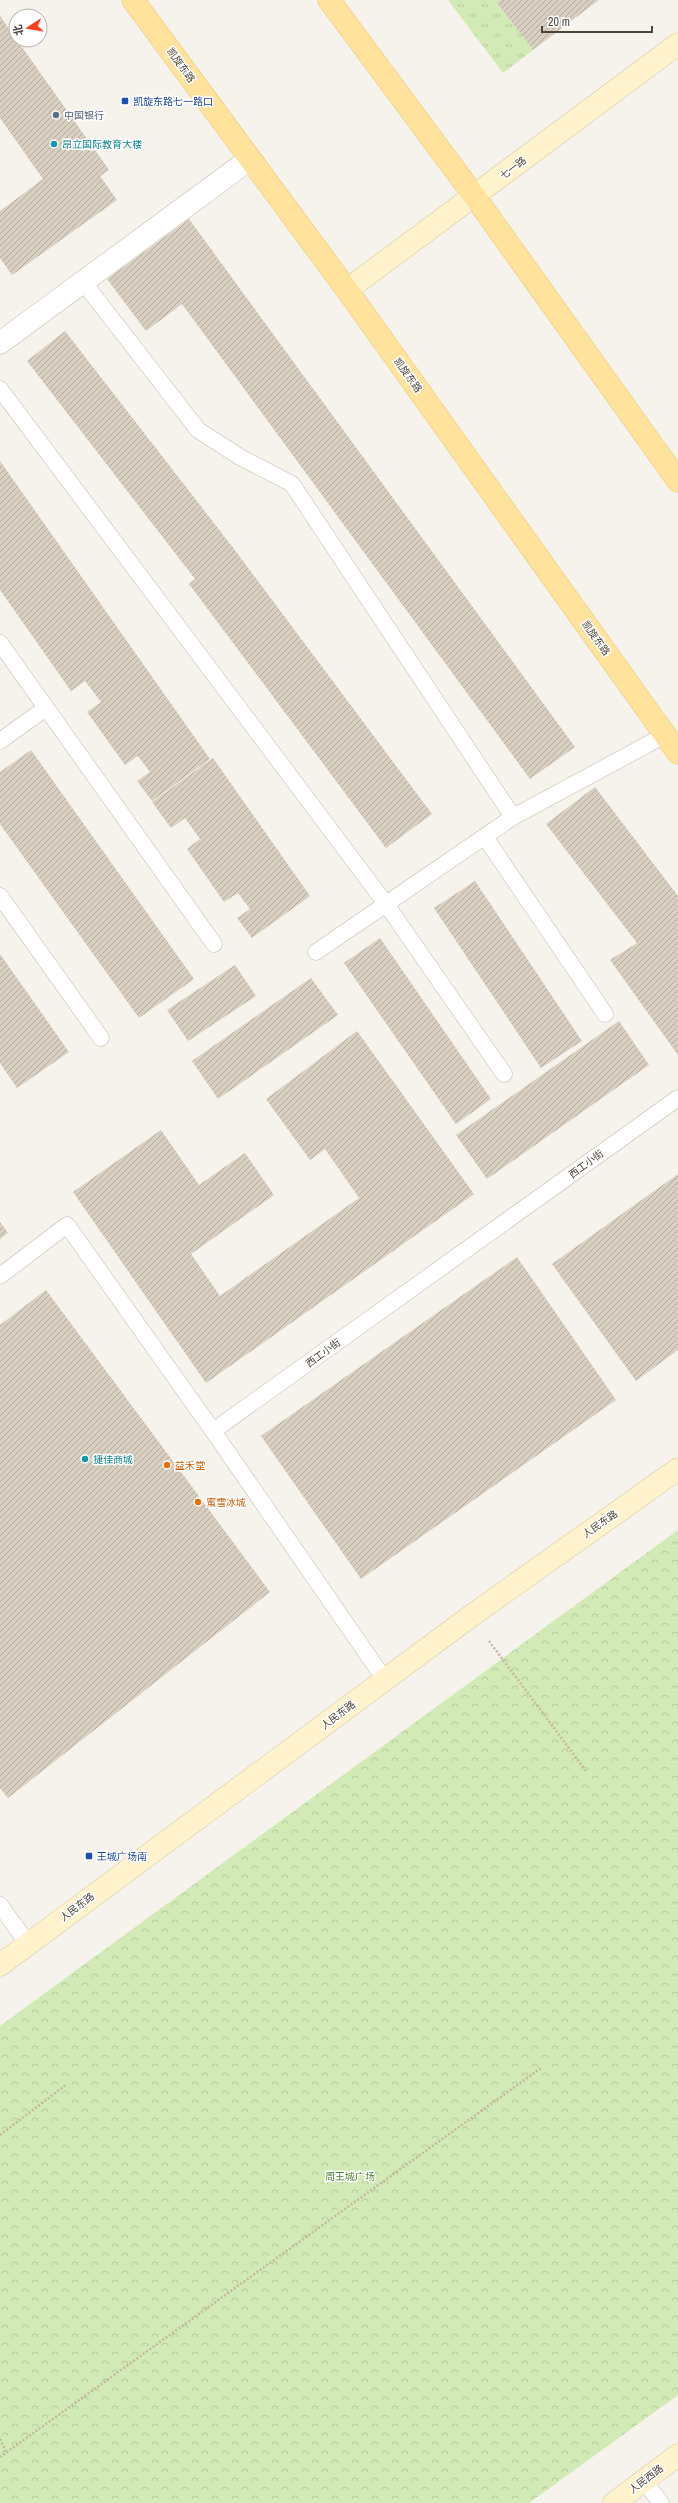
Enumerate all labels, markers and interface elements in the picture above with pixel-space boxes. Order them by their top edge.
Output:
north arrow [8,8,48,48]
scale bar [542,8,652,34]
text: 20 m [548,14,570,30]
text: 北 [10,23,26,37]
street label: 凯旋东路 [164,45,198,85]
place label: 凯旋东路七一路口 [133,95,213,108]
marker: 凯旋东路七一路口 [120,96,130,106]
place label: 中国银行 [64,109,104,122]
marker: 中国银行 [51,110,61,120]
place label: 昂立国际教育大楼 [62,138,142,151]
marker: 昂立国际教育大楼 [49,139,59,149]
street label: 七一路 [497,154,529,182]
street label: 凯旋东路 [391,355,425,395]
street label: 凯旋东路 [579,618,613,658]
street label: 西工小街 [566,1147,606,1181]
street label: 西工小街 [303,1336,343,1370]
place label: 捷佳商城 [93,1453,133,1466]
marker: 捷佳商城 [80,1454,90,1464]
place label: 益禾堂 [175,1459,205,1472]
marker: 益禾堂 [162,1460,172,1470]
place label: 蜜雪冰城 [206,1496,246,1509]
marker: 蜜雪冰城 [193,1497,203,1507]
street label: 人民东路 [580,1507,620,1541]
street label: 人民东路 [318,1698,358,1732]
place label: 王城广场南 [97,1850,147,1863]
marker: 王城广场南 [84,1851,94,1861]
street label: 人民东路 [57,1890,97,1924]
park label: 周王城广场 [325,2170,375,2183]
street label: 人民西路 [626,2462,666,2496]

